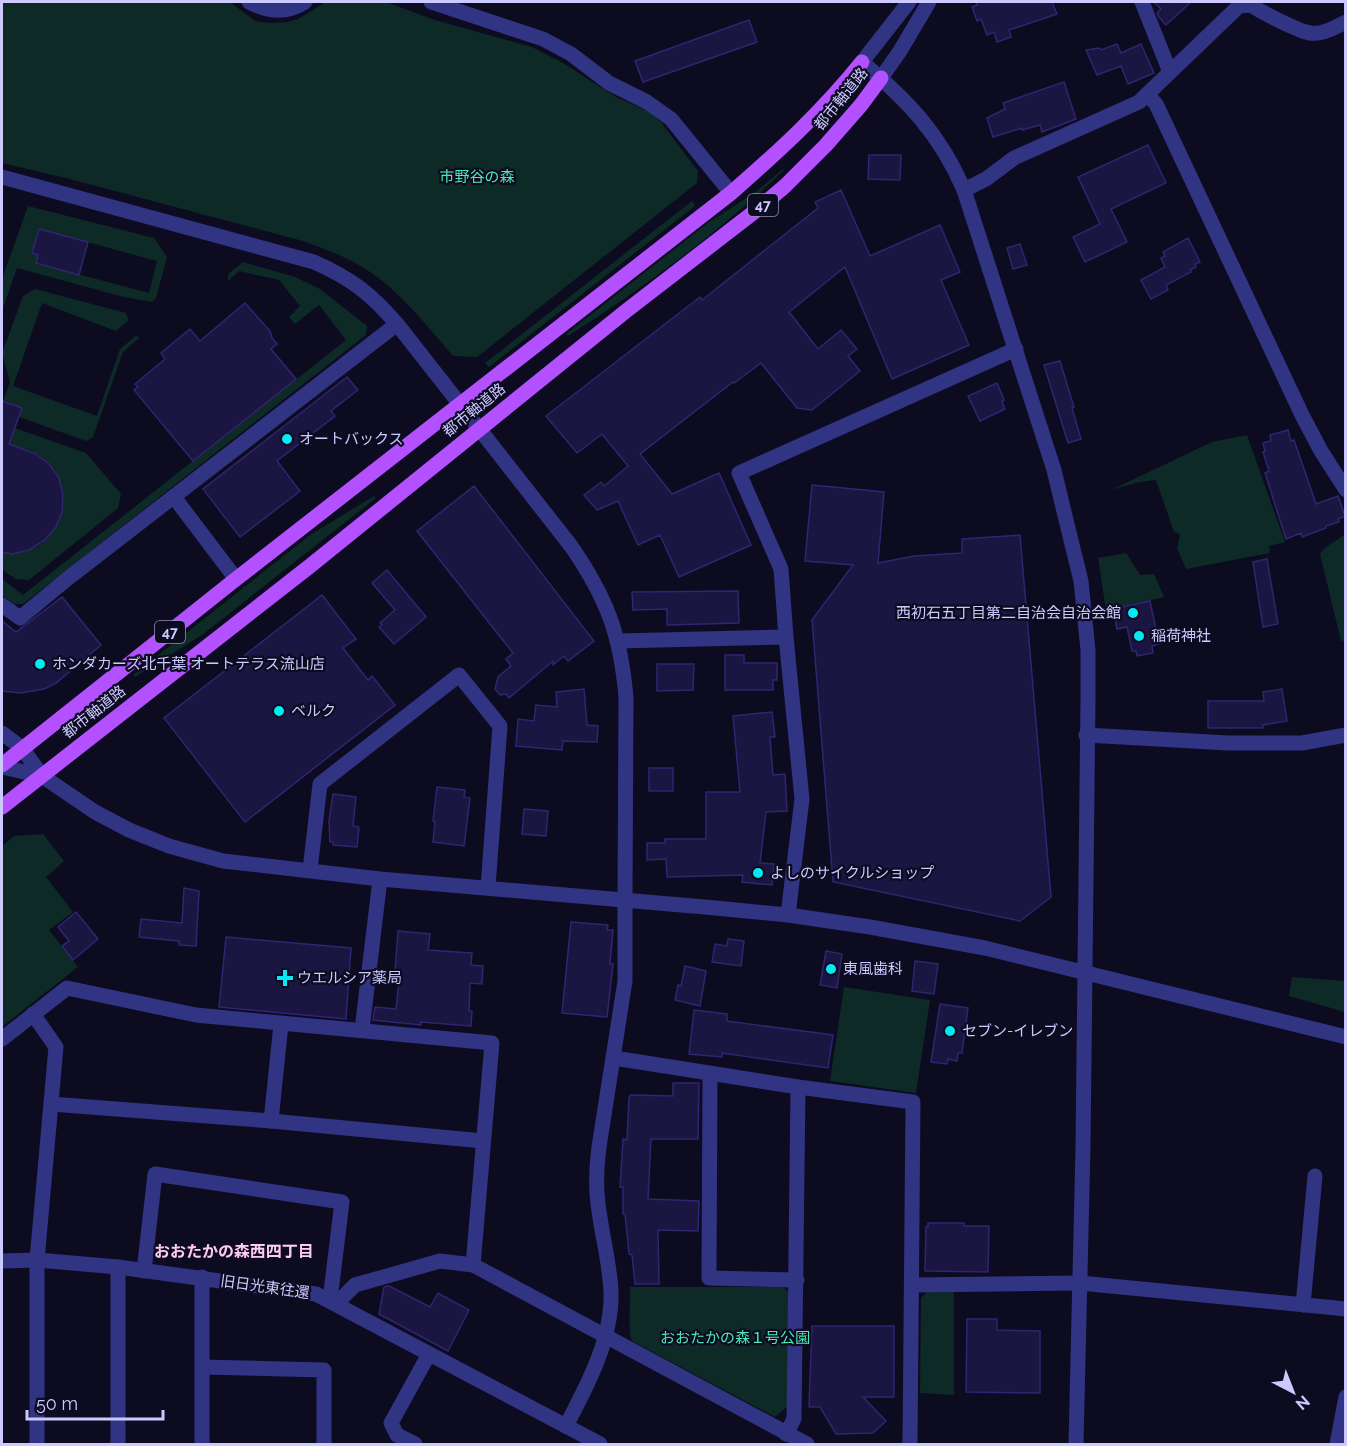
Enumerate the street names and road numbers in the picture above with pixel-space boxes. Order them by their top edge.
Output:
street label: 都市軸道路 [810,64,872,134]
road number: 47 [748,194,778,216]
street label: 都市軸道路 [439,379,509,441]
road number: 47 [155,621,185,643]
street label: 都市軸道路 [59,682,129,742]
street label: 旧日光東往還 [219,1272,311,1302]

